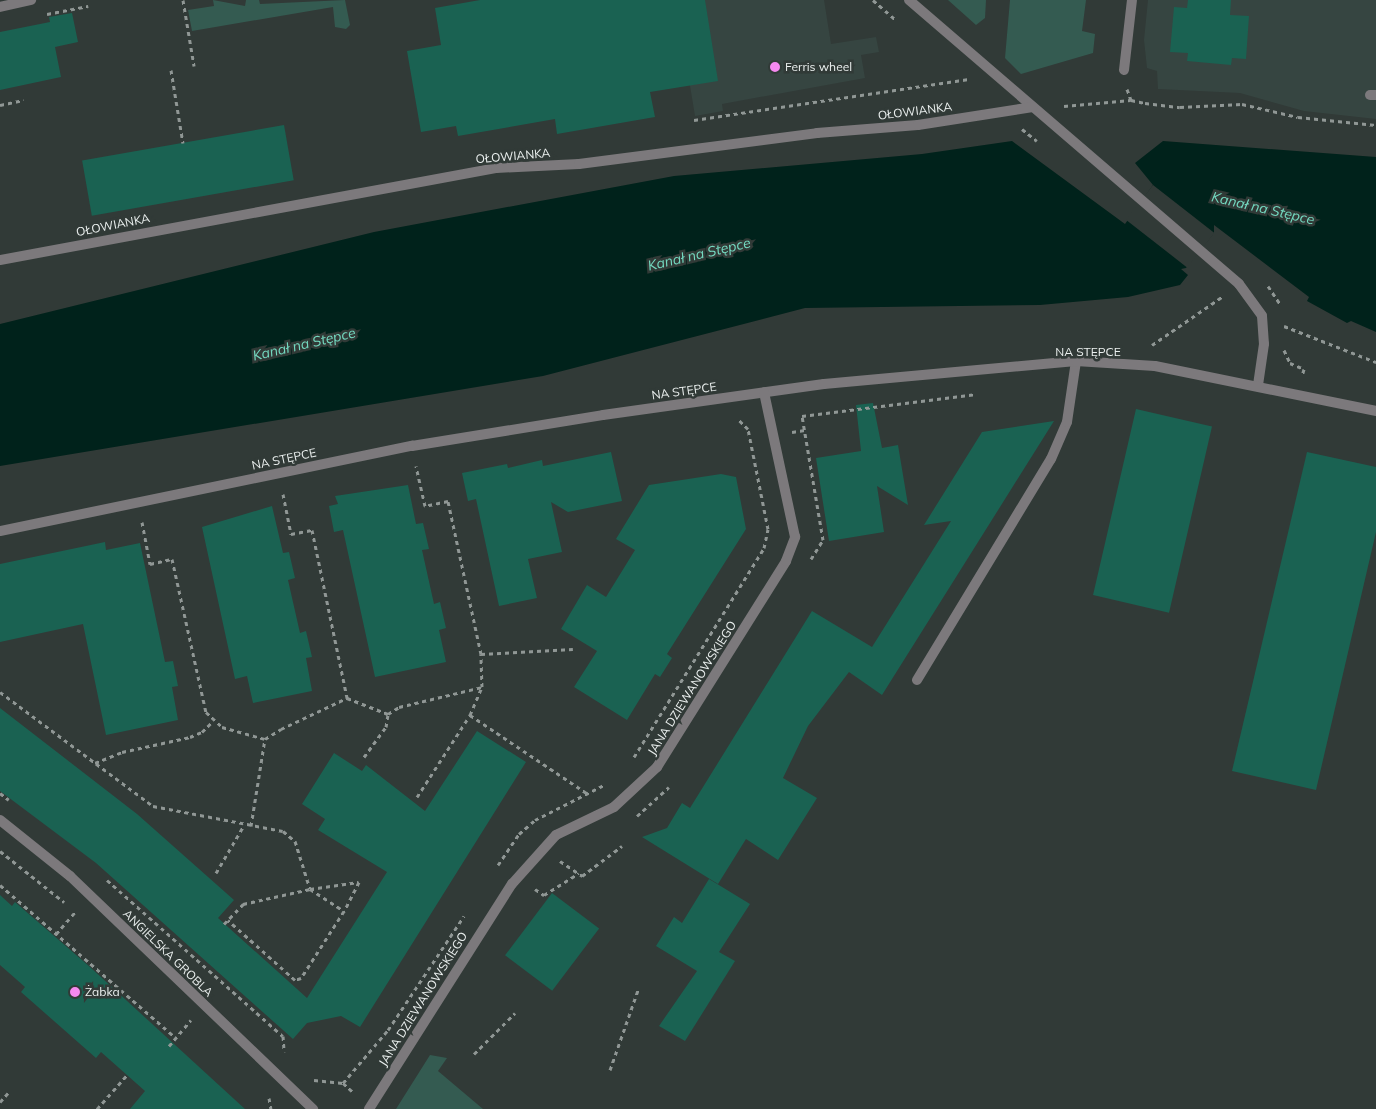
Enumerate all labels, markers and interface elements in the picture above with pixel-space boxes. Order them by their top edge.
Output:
place label: Ferris wheel [785,60,852,74]
marker: Ferris wheel [769,61,781,73]
street label: OŁOWIANKA [877,99,953,123]
street label: OŁOWIANKA [475,146,551,166]
water label: Kanał na Stępce [1210,188,1316,228]
street label: OŁOWIANKA [75,211,151,239]
water label: Kanał na Stępce [646,234,752,274]
water label: Kanał na Stępce [251,324,357,364]
street label: NA STĘPCE [1055,345,1121,359]
street label: NA STĘPCE [651,379,717,403]
street label: NA STĘPCE [250,445,318,473]
street label: JANA DZIEWANOWSKIEGO [645,618,739,758]
street label: ANGIELSKA GROBLA [120,906,216,1000]
street label: JANA DZIEWANOWSKIEGO [376,929,470,1069]
place label: Żabka [85,985,120,999]
marker: Żabka [69,986,81,998]

